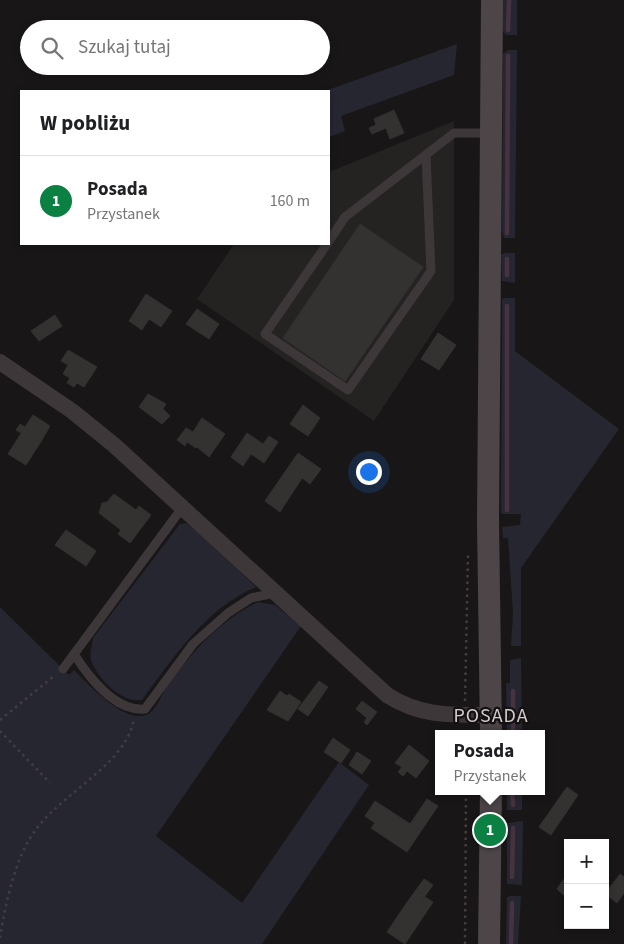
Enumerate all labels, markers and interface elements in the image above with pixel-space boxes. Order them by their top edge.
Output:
search box [20,20,330,75]
icon: search [38,34,66,62]
text: Szukaj tutaj [78,34,171,61]
text: W pobliżu [40,108,130,138]
text: Posada [87,176,148,203]
text: 1 [52,190,60,212]
text: 160 m [270,190,310,212]
text: Przystanek [87,203,160,225]
your location [356,459,382,485]
district label: POSADA [453,702,529,730]
popup [435,730,545,795]
text: Posada [454,738,514,765]
text: Przystanek [454,765,526,787]
pin: 1 [474,811,506,849]
map controls [564,839,609,929]
button: + [564,839,609,884]
button: − [564,884,609,929]

